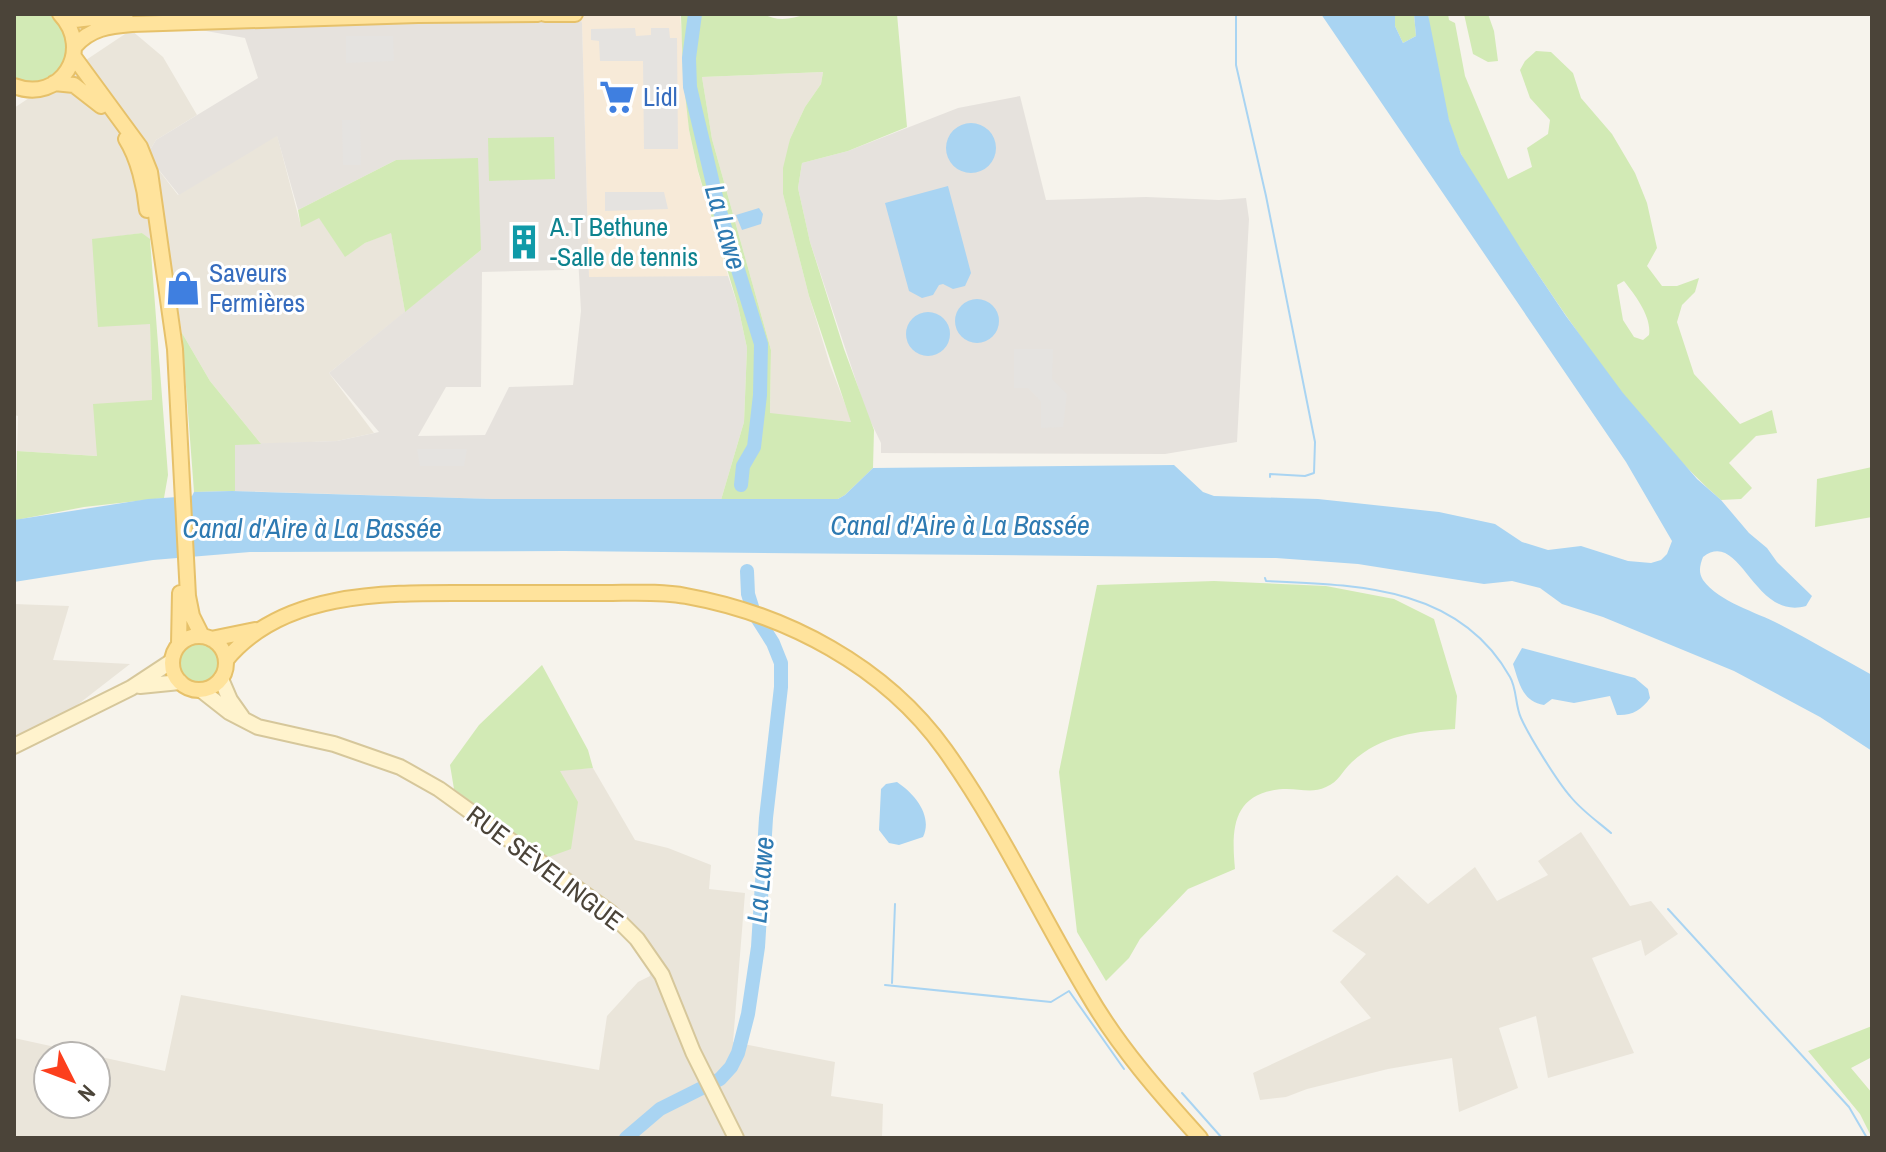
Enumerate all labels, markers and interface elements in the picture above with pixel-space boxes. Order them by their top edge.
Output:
supermarket icon: Lidl [598,78,636,116]
place label: Lidl [643,79,677,114]
water label: La Lawe [696,180,756,274]
place label: A.T Bethune -Salle de tennis [549,209,698,274]
building icon: A.T Bethune -Salle de tennis [505,223,543,261]
place label: Saveurs Fermières [209,255,305,320]
shop icon: Saveurs Fermières [164,269,202,307]
water label: Canal d'Aire à La Bassée [830,506,1090,544]
water label: Canal d'Aire à La Bassée [182,509,442,547]
street label: RUE SÉVELINGUE [460,797,631,938]
water label: La Lawe [737,835,783,925]
north arrow [32,1040,112,1120]
text: N [71,1079,102,1108]

